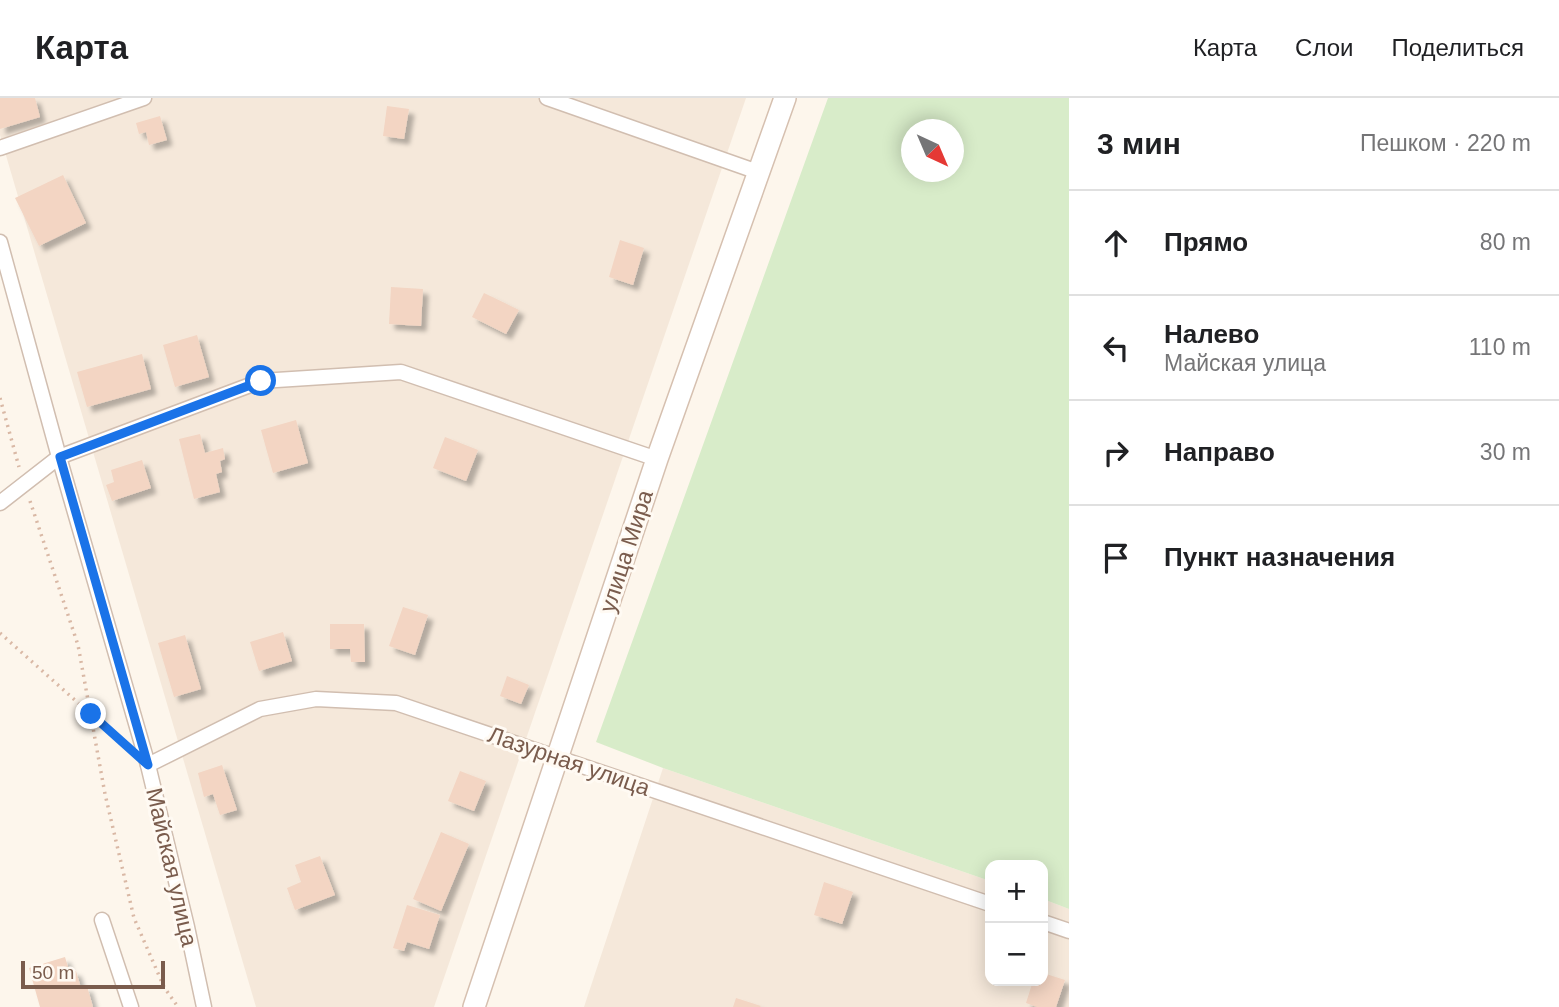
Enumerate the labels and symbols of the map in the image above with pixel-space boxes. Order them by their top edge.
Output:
north arrow [901,119,964,182]
route start [245,365,276,396]
street label: улица Мира [594,486,658,616]
route end [75,698,106,729]
street label: Лазурная улица [485,721,654,801]
street label: Майская улица [141,785,203,949]
scale bar [21,958,164,990]

